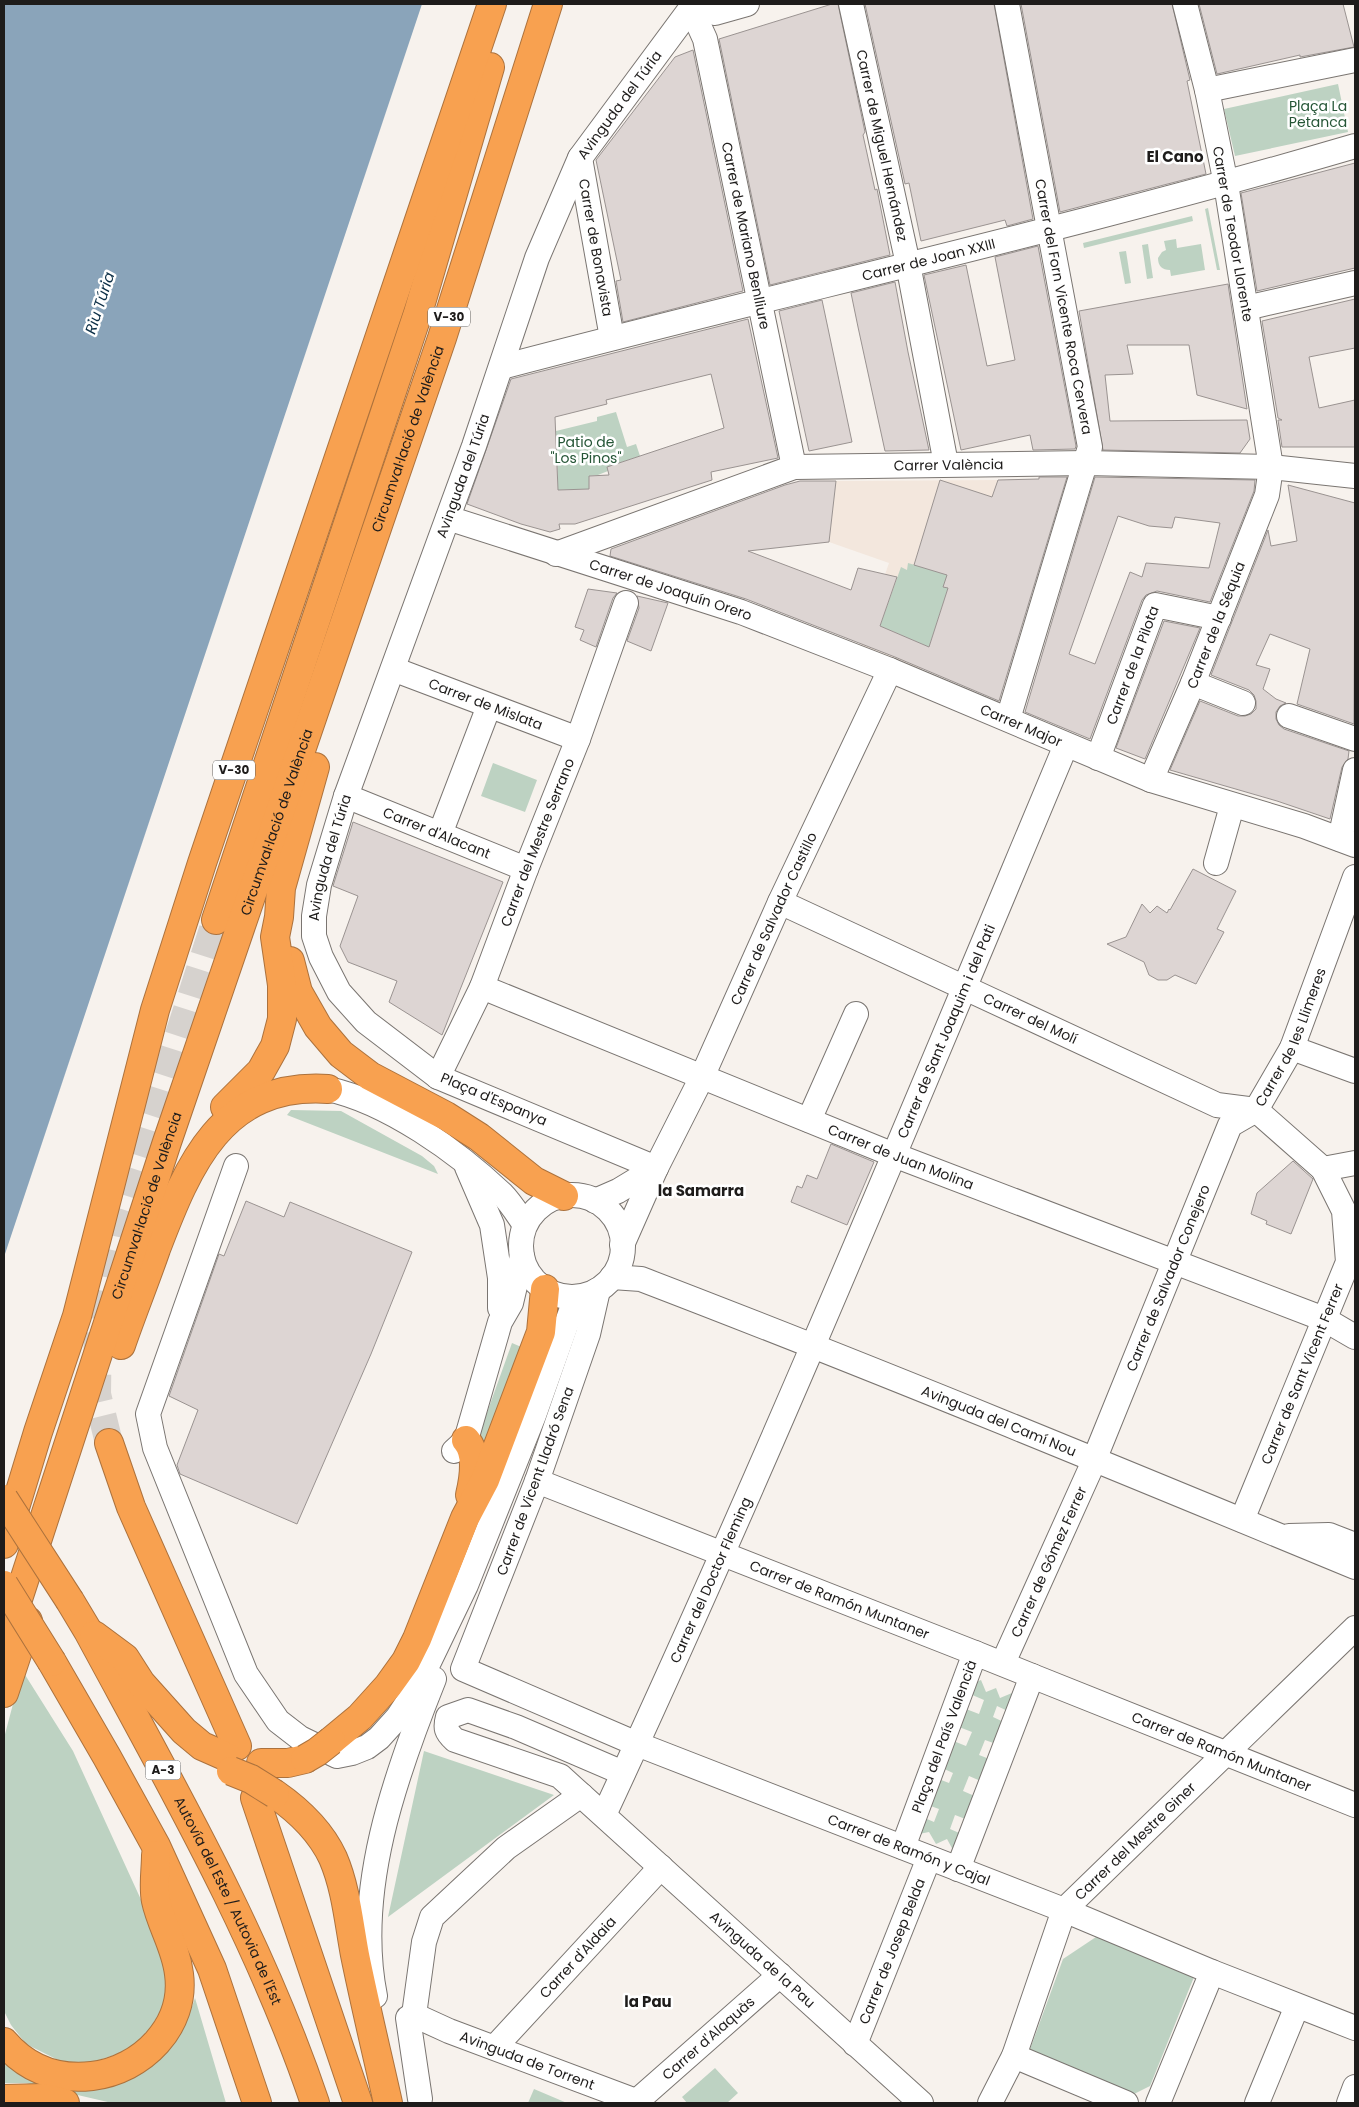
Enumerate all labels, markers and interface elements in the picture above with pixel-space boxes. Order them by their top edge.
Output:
street label: Avinguda del Túria [572,46,666,163]
street label: Carrer de Miguel Hernández [851,48,913,243]
park label: Plaça La Petanca [1289,96,1347,132]
street label: Carrer de Mariano Benlliure [717,140,775,332]
street label: Carrer de Teodor Llorente [1208,145,1258,324]
district label: El Cano [1146,146,1204,167]
street label: Carrer de Bonavista [574,177,618,318]
street label: Carrer del Forn Vicente Roca Cervera [1030,177,1097,436]
street label: Carrer de Joan XXIII [860,233,997,286]
water label: Riu Túria [80,269,119,337]
road number: V-30 [428,308,470,326]
street label: Circumval·lació de València [366,343,449,535]
street label: Avinguda del Túria [431,411,494,541]
park label: Patio de "Los Pinos" [550,432,622,468]
street label: Carrer València [894,454,1004,476]
street label: Carrer de Joaquín Orero [587,554,755,625]
street label: Carrer de la Séquia [1182,558,1250,692]
street label: Carrer de la Pilota [1101,603,1164,728]
street label: Carrer de Mislata [426,673,546,735]
street label: Carrer Major [977,699,1065,752]
street label: Circumval·lació de València [235,726,318,918]
street label: Carrer del Mestre Serrano [495,755,579,929]
road number: V-30 [213,760,255,780]
street label: Avinguda del Túria [304,792,356,921]
street label: Carrer d'Alacant [380,802,494,864]
street label: Carrer de Salvador Castillo [725,829,822,1008]
street label: Carrer de Sant Joaquim i del Pati [892,921,1000,1142]
street label: Carrer de les Llimeres [1250,965,1331,1110]
street label: Carrer del Molí [980,988,1081,1049]
street label: Plaça d'Espanya [438,1067,550,1131]
street label: Circumval·lació de València [106,1109,187,1302]
street label: Carrer de Juan Molina [825,1119,977,1195]
district label: la Samarra [658,1180,744,1201]
street label: Carrer de Salvador Conejero [1121,1181,1215,1374]
street label: Carrer de Sant Vicent Ferrer [1256,1280,1348,1467]
street label: Avinguda del Camí Nou [918,1380,1080,1461]
street label: Carrer de Vicent Lladró Sena [491,1384,579,1578]
street label: Carrer de Gómez Ferrer [1006,1483,1091,1640]
street label: Carrer del Doctor Fleming [665,1494,756,1666]
street label: Carrer de Ramón Muntaner [747,1555,932,1644]
street label: Plaça del País Valencià [907,1657,982,1816]
street label: Carrer de Ramón Muntaner [1129,1707,1314,1797]
road number: A-3 [146,1760,180,1780]
street label: Carrer del Mestre Giner [1070,1778,1200,1905]
street label: Autovía del Este / Autovia de l'Est [169,1793,287,2008]
street label: Carrer de Ramón y Cajal [825,1809,993,1890]
street label: Carrer de Josep Belda [854,1875,930,2027]
street label: Avinguda de la Pau [706,1906,820,2013]
street label: Carrer d'Aldaia [535,1912,621,2003]
district label: la Pau [624,1991,672,2012]
street label: Carrer d'Alaquàs [658,1992,759,2085]
street label: Avinguda de Torrent [457,2026,597,2095]

